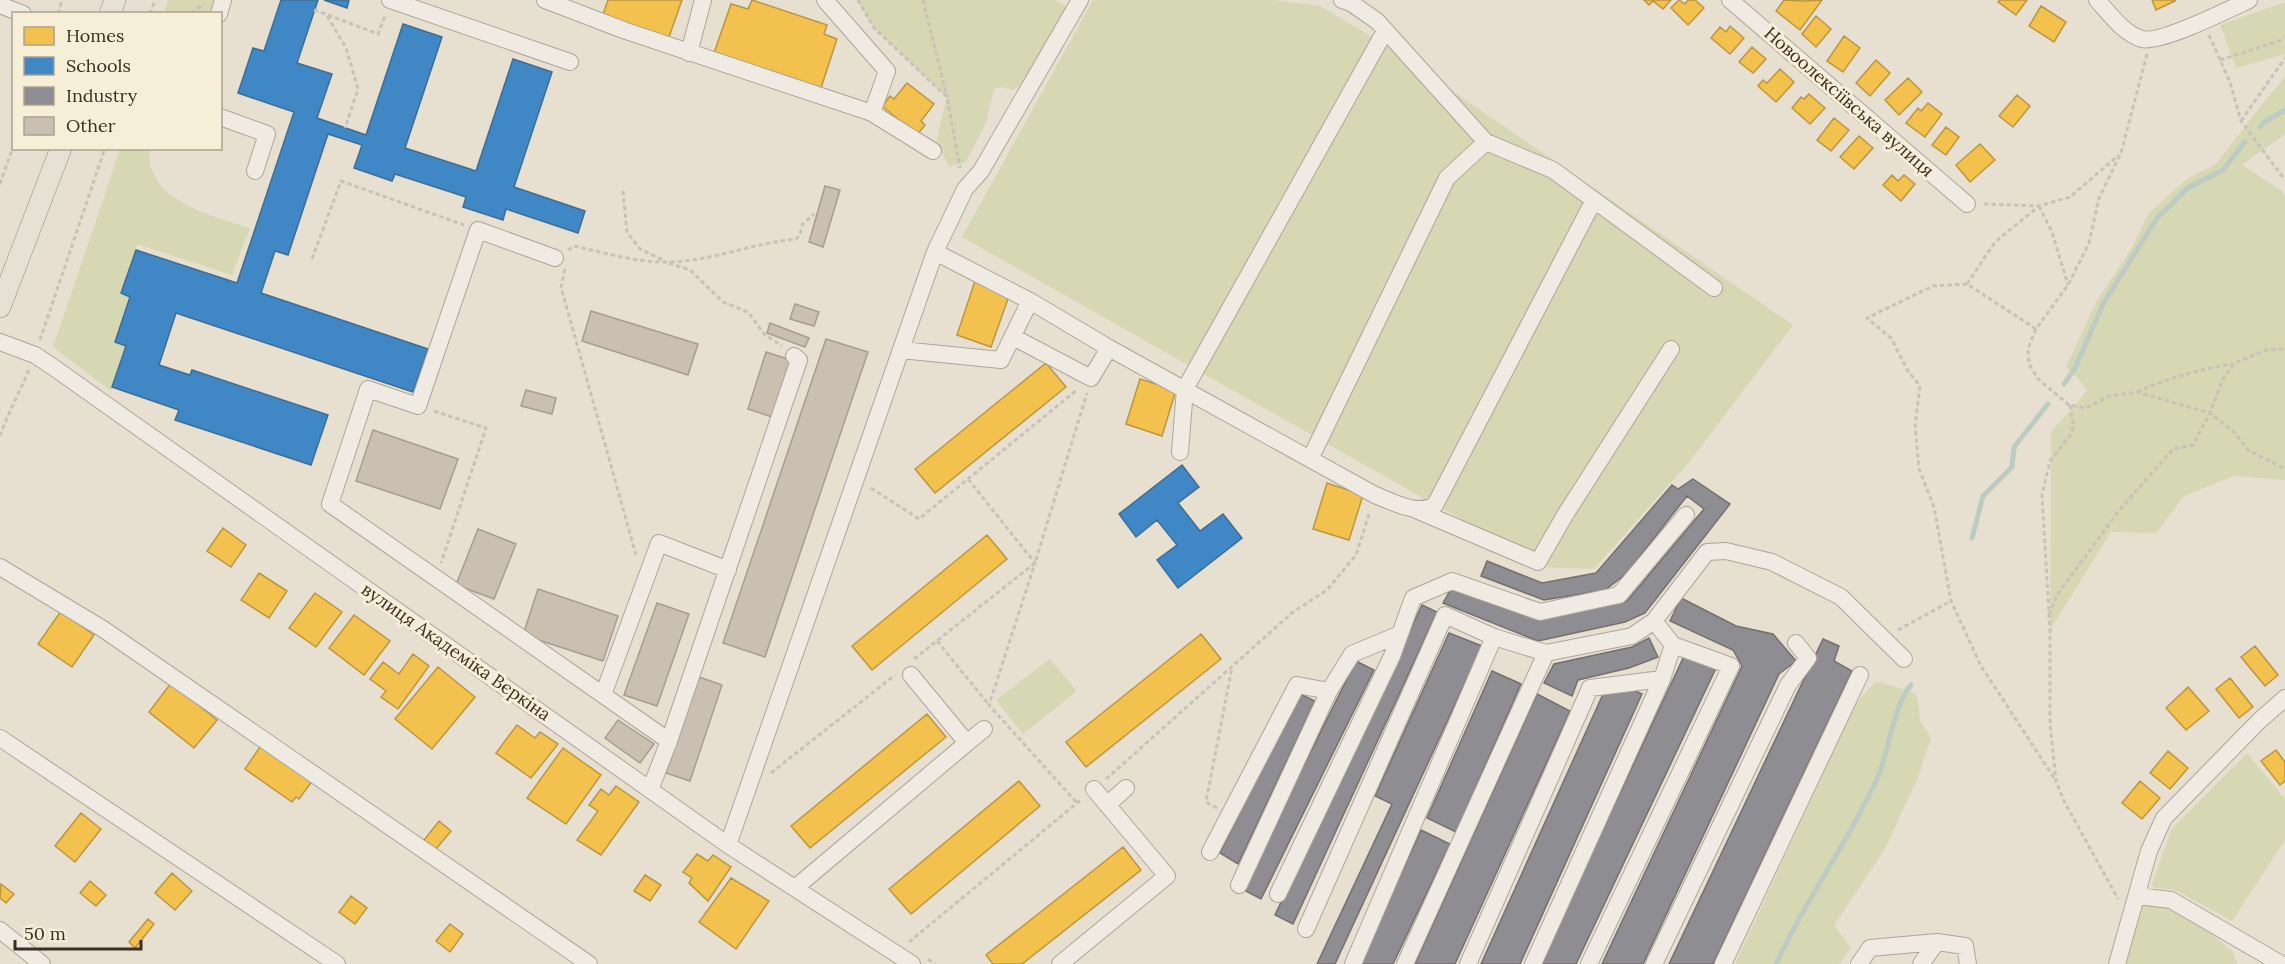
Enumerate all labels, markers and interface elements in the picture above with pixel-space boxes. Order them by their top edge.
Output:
legend [12,12,222,150]
street label: Новоолексіївська вулиця [1760,22,1939,182]
text: Homes [66,24,124,47]
text: Schools [66,54,131,77]
text: Industry [66,84,138,107]
text: Other [66,114,116,137]
street label: вулиця Академіка Вєркіна [357,577,555,726]
scale bar [15,913,141,951]
text: 50 m [24,922,66,945]

